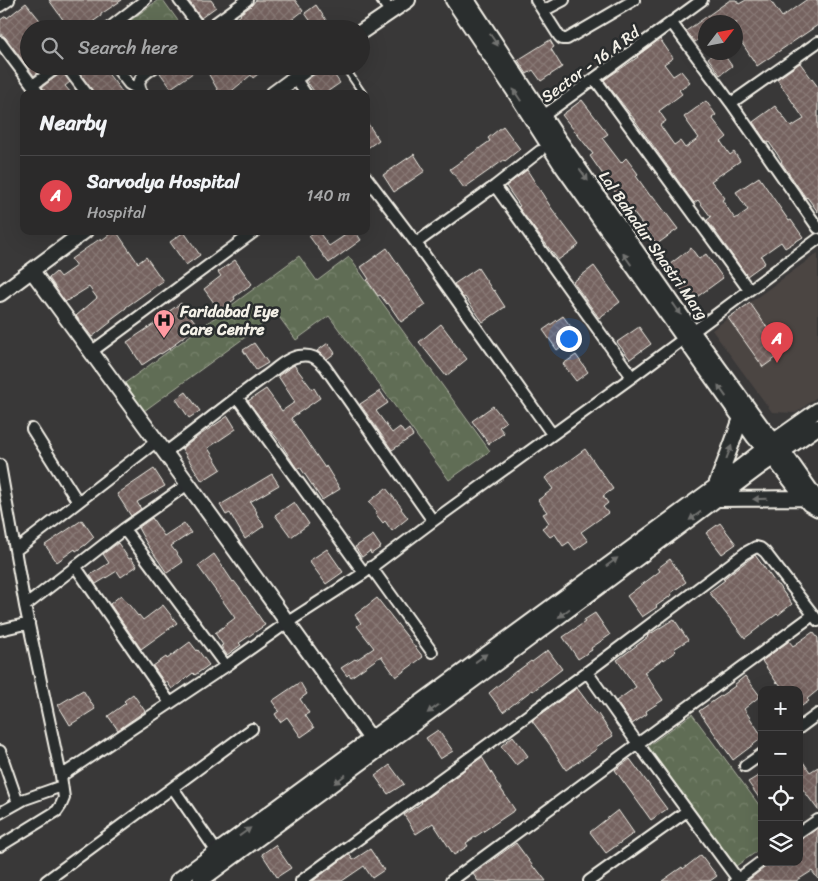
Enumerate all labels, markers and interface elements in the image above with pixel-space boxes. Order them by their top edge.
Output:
north arrow [698,15,743,60]
street label: Sector - 16 A Rd [535,17,647,110]
search box [20,20,370,75]
text: Search here [78,31,178,64]
icon: search [38,34,66,62]
one-way arrow [489,34,499,47]
one-way arrow [512,88,521,101]
text: Nearby [40,104,106,142]
street label: Lal Bahadur Shastri Marg [591,164,716,326]
text: Sarvodya Hospital [87,165,239,198]
one-way arrow [579,169,589,182]
text: A [51,181,61,210]
text: 140 m [307,181,350,210]
text: Hospital [87,198,146,227]
one-way arrow [622,252,632,265]
place label: Faridabad Eye Care Centre [179,297,280,344]
one-way arrow [672,302,682,316]
hospital icon: Faridabad Eye Care Centre [152,308,176,339]
pin: A [761,322,793,363]
your location [556,326,582,352]
one-way arrow [717,384,727,397]
one-way arrow [725,444,733,459]
one-way arrow [752,495,768,503]
one-way arrow [688,511,702,521]
one-way arrow [605,557,619,567]
one-way arrow [557,608,571,618]
one-way arrow [474,653,488,663]
map controls [758,686,803,866]
button: + [758,686,803,731]
one-way arrow [426,704,440,714]
button: − [758,731,803,776]
one-way arrow [334,773,347,784]
button: locate [758,776,803,821]
button: layers [758,821,803,866]
one-way arrow [238,826,251,837]

